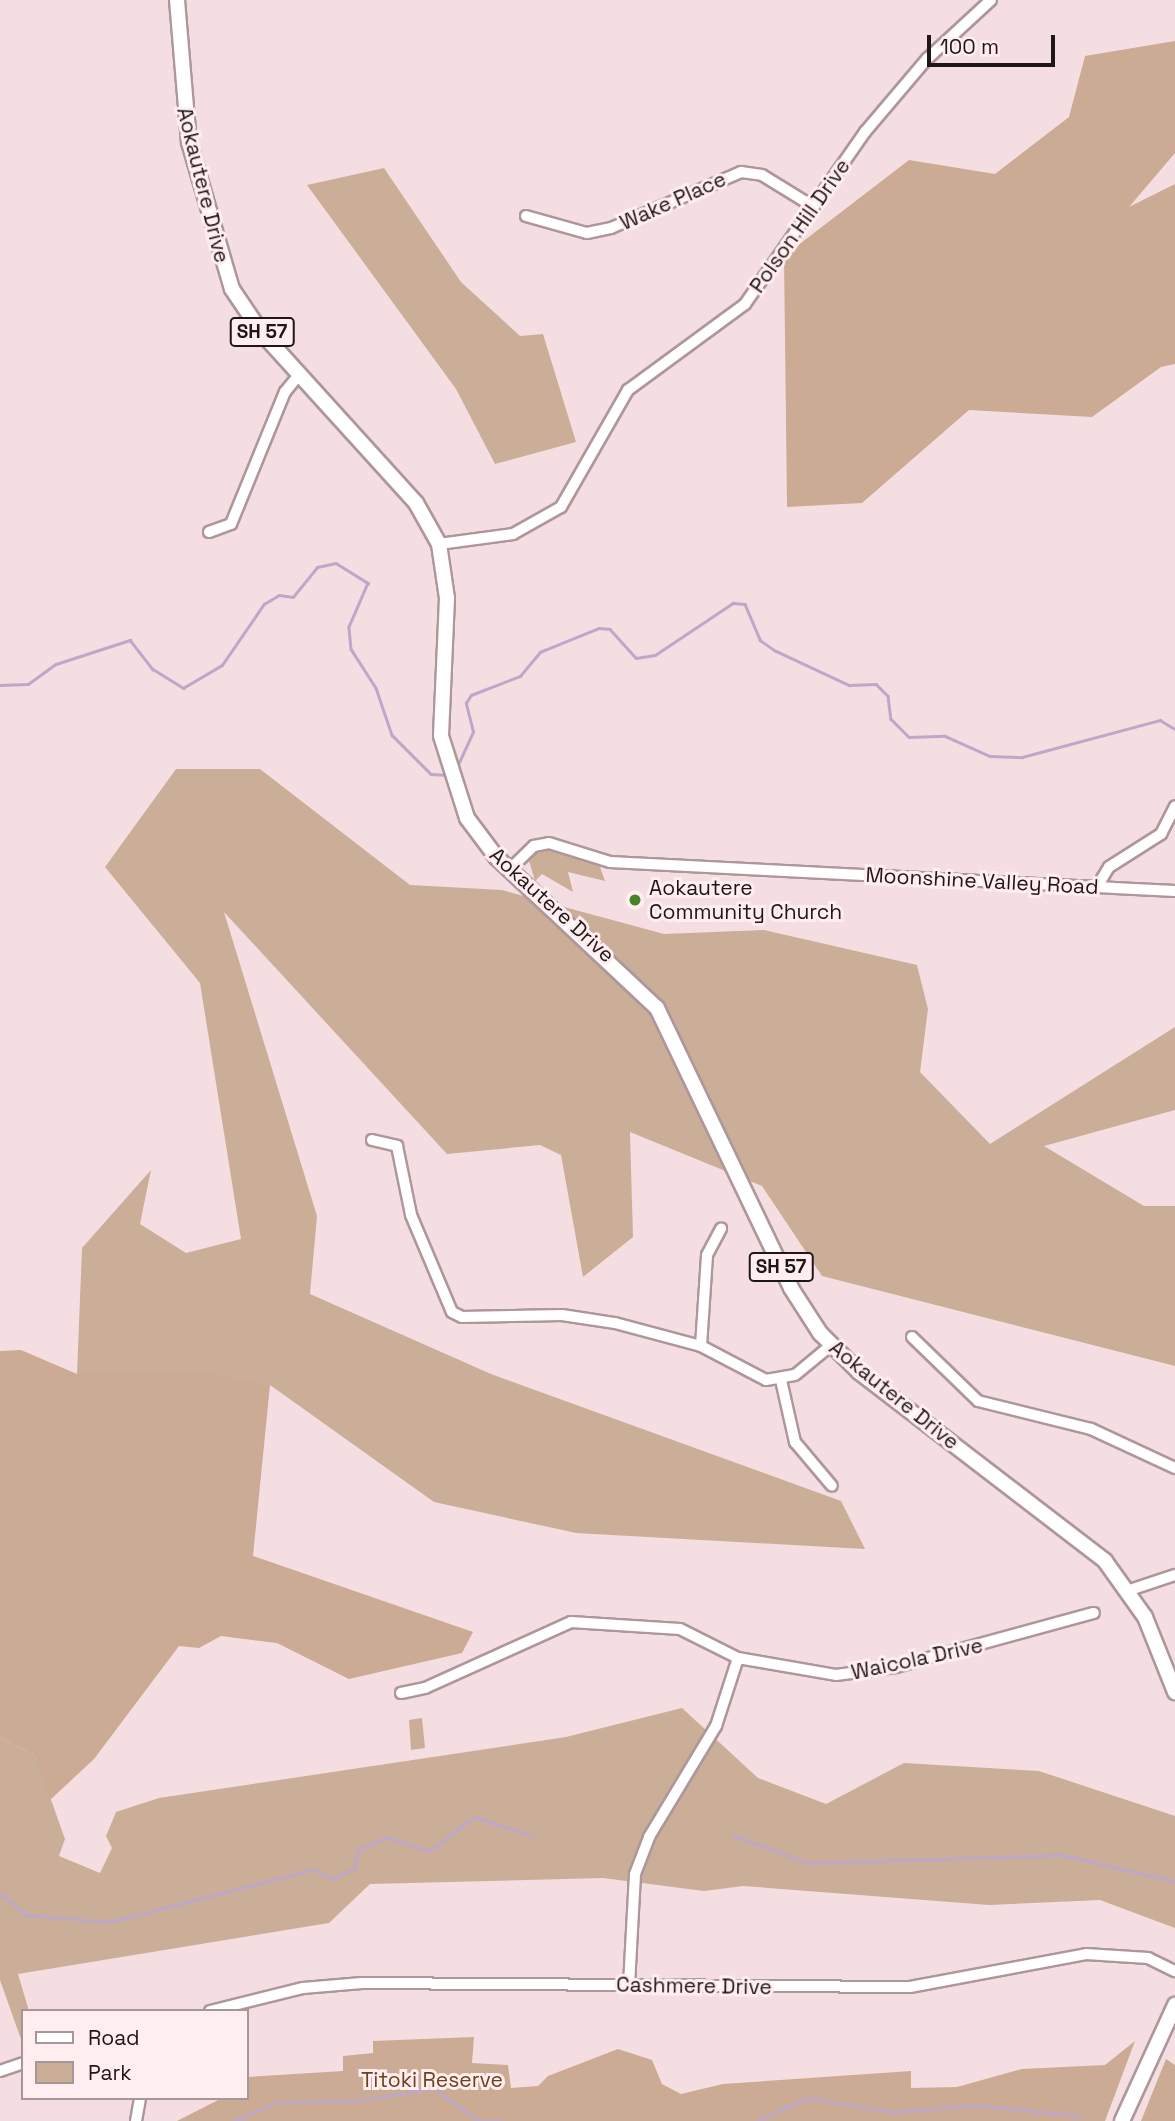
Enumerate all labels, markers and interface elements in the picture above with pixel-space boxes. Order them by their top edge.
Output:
scale bar [930,21,1058,65]
text: 100 m [940,33,999,60]
street label: Aokautere Drive [172,105,234,265]
street label: Polson Hill Drive [744,154,856,298]
street label: Wake Place [616,166,730,236]
road number: SH 57 [229,316,295,348]
street label: Aokautere Drive [484,842,620,968]
street label: Moonshine Valley Road [865,862,1099,900]
place label: Aokautere Community Church [649,875,842,925]
marker: Aokautere Community Church [627,892,643,908]
road number: SH 57 [748,1252,814,1282]
street label: Aokautere Drive [824,1335,964,1455]
street label: Waicola Drive [849,1633,985,1685]
street label: Cashmere Drive [616,1972,772,2000]
legend [21,2009,248,2100]
text: Road [88,2024,140,2051]
text: Park [88,2059,132,2086]
park label: Titoki Reserve [361,2067,503,2093]

